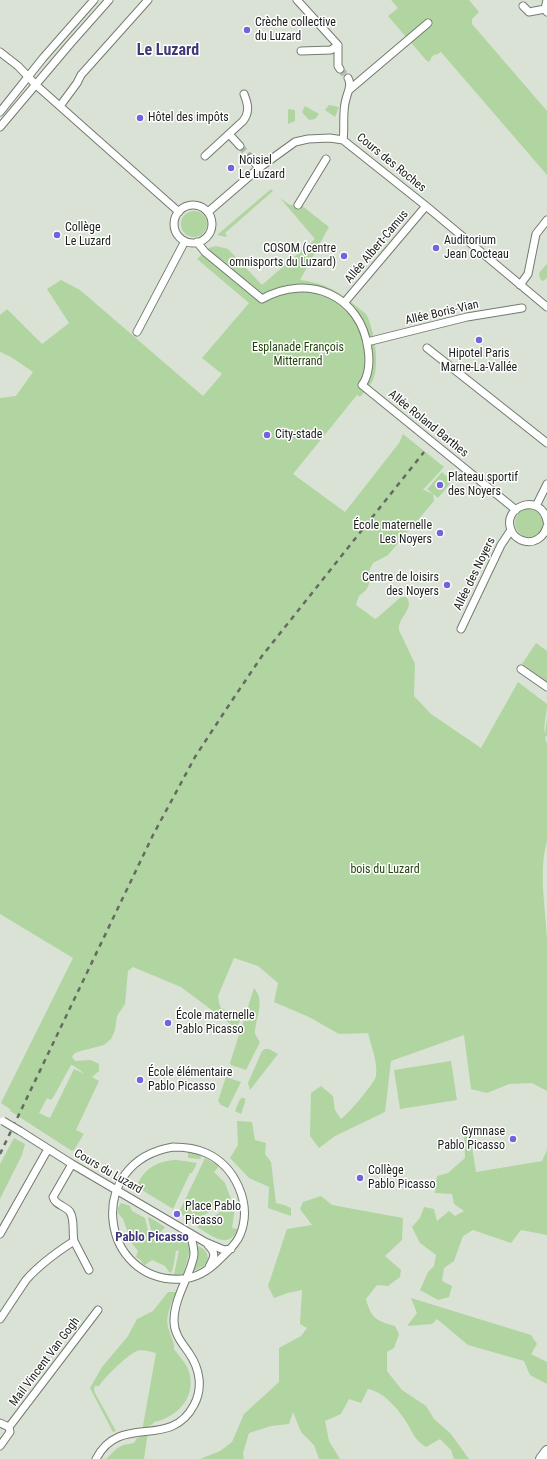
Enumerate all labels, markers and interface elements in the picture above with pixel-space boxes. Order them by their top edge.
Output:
place label: Crèche collective du Luzard [255,16,336,44]
marker: Crèche collective du Luzard [242,25,252,35]
district label: Le Luzard [137,41,199,61]
place label: Hôtel des impôts [148,111,229,125]
marker: Hôtel des impôts [135,113,145,123]
street label: Cours des Roches [353,131,429,195]
place label: Noisiel Le Luzard [239,154,285,182]
marker: Noisiel Le Luzard [226,163,236,173]
street label: Allée Albert-Camus [342,208,412,286]
place label: Collège Le Luzard [65,221,111,249]
marker: Collège Le Luzard [52,230,62,240]
place label: Auditorium Jean Cocteau [444,234,509,262]
place label: COSOM (centre omnisports du Luzard) [229,242,336,270]
marker: Auditorium Jean Cocteau [431,243,441,253]
marker: COSOM (centre omnisports du Luzard) [339,251,349,261]
street label: Allée Boris-Vian [404,298,480,328]
marker: Hipotel Paris Marne-La-Vallée [474,335,484,345]
park label: Esplanade François Mitterrand [252,341,344,369]
place label: Hipotel Paris Marne-La-Vallée [441,347,517,375]
street label: Allée Roland Barthes [385,387,471,461]
place label: City-stade [275,428,322,442]
marker: City-stade [262,430,272,440]
place label: Plateau sportif des Noyers [448,471,518,499]
marker: Plateau sportif des Noyers [435,480,445,490]
place label: École maternelle Les Noyers [353,519,432,547]
marker: École maternelle Les Noyers [435,528,445,538]
street label: Allée des Noyers [451,535,499,613]
place label: Centre de loisirs des Noyers [362,571,439,599]
marker: Centre de loisirs des Noyers [442,580,452,590]
park label: bois du Luzard [350,863,420,877]
place label: École maternelle Pablo Picasso [176,1009,255,1037]
marker: École maternelle Pablo Picasso [163,1018,173,1028]
place label: École élémentaire Pablo Picasso [148,1066,232,1094]
marker: École élémentaire Pablo Picasso [135,1075,145,1085]
place label: Gymnase Pablo Picasso [438,1125,505,1153]
marker: Gymnase Pablo Picasso [508,1134,518,1144]
street label: Cours du Luzard [71,1147,145,1197]
place label: Collège Pablo Picasso [368,1164,435,1192]
marker: Collège Pablo Picasso [355,1173,365,1183]
place label: Place Pablo Picasso [185,1200,241,1228]
marker: Place Pablo Picasso [172,1209,182,1219]
district label: Pablo Picasso [115,1230,189,1246]
street label: Mail Vincent Van Gogh [7,1315,83,1409]

